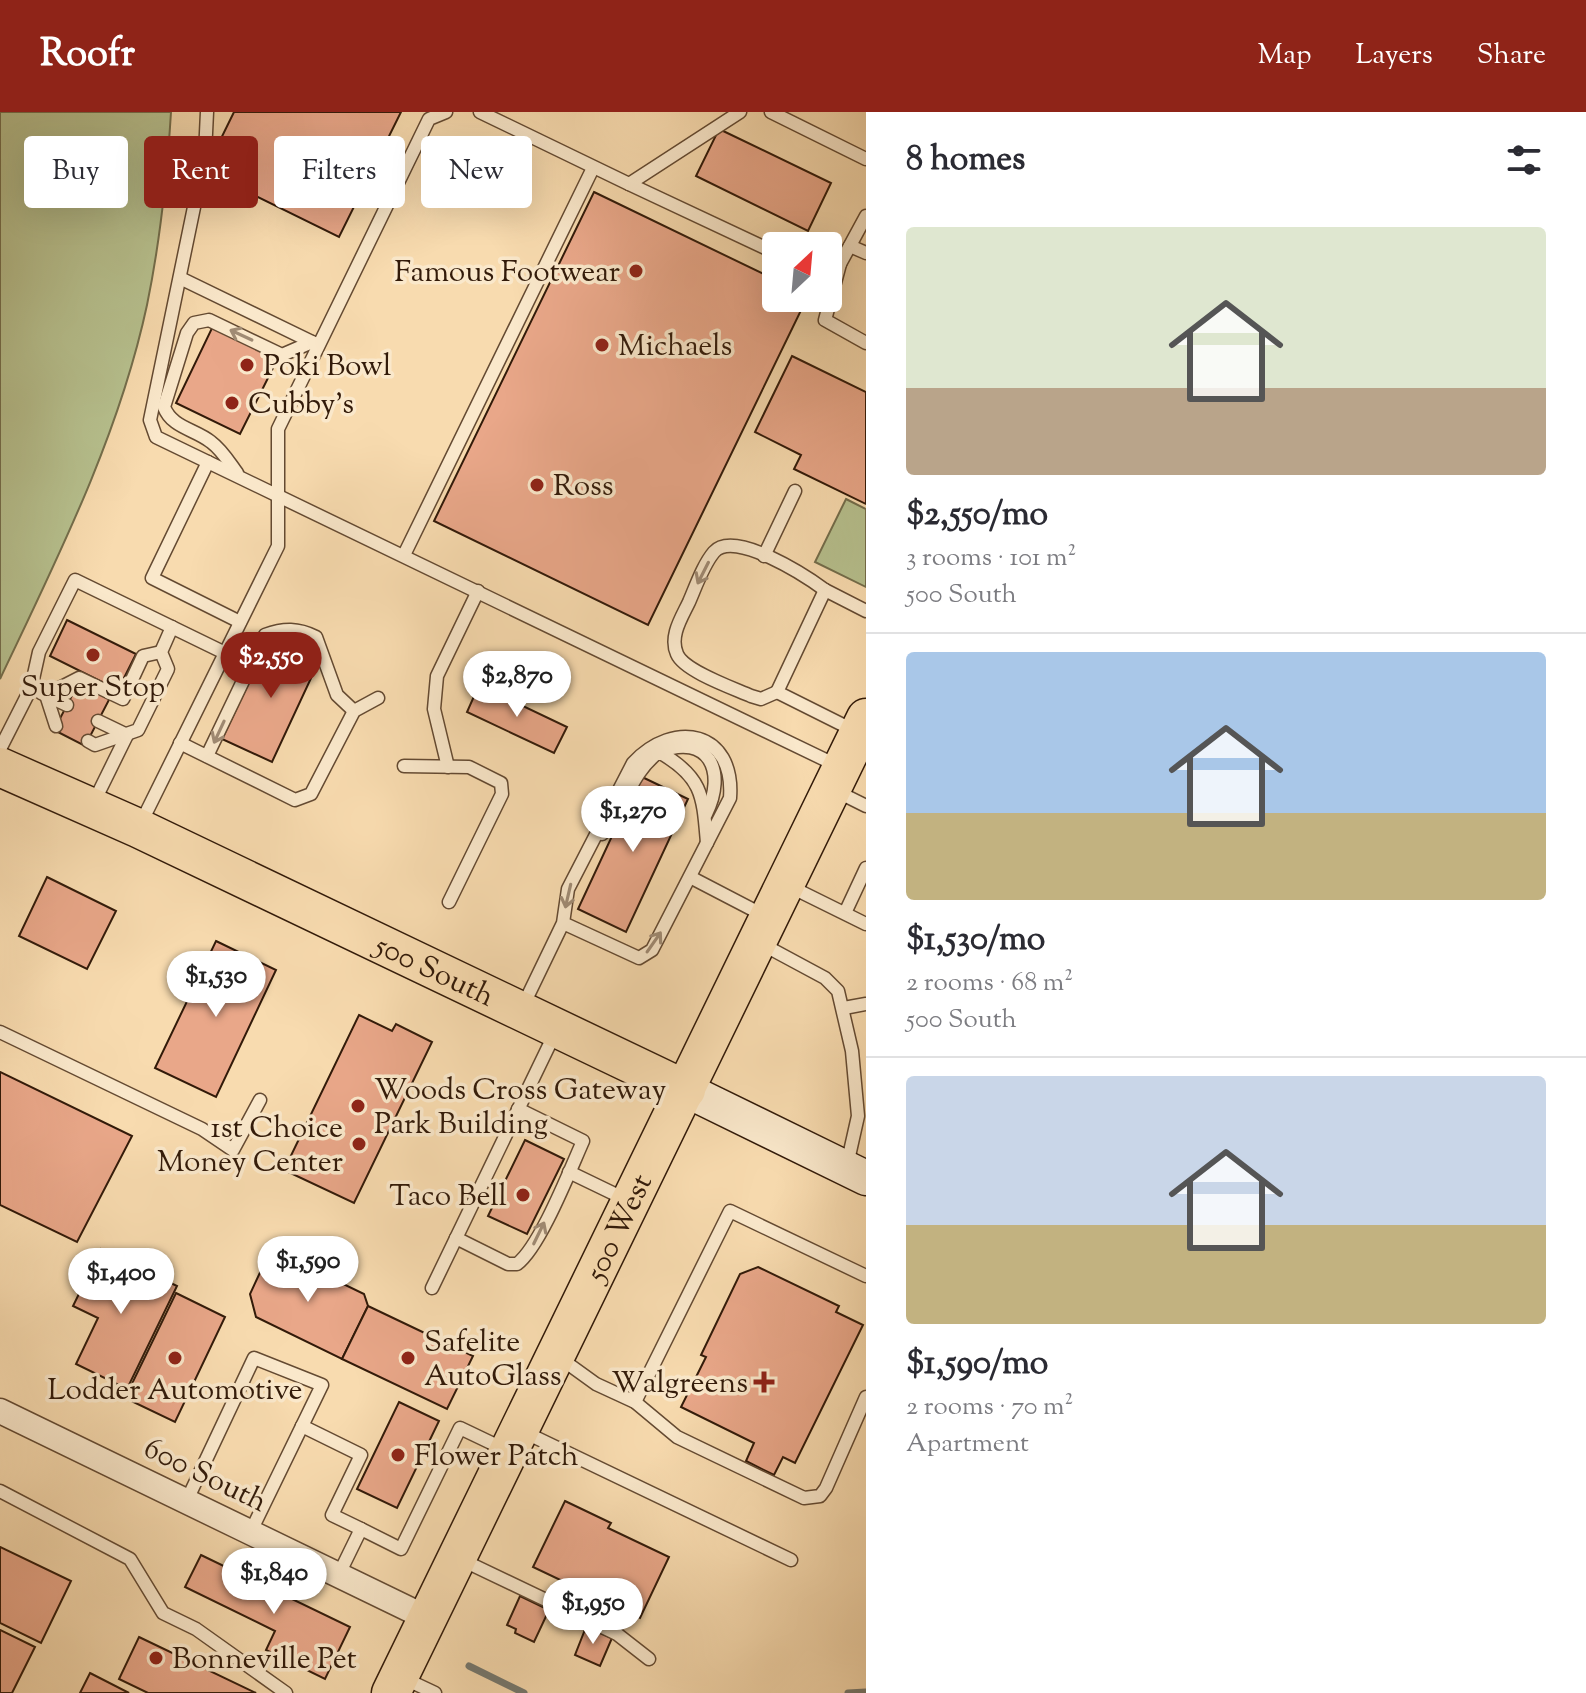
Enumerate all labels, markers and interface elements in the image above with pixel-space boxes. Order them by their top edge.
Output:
text: Roofr [40,29,135,83]
text: Map [1258,36,1311,76]
text: Layers [1355,36,1433,76]
text: Share [1477,36,1546,76]
chip: Buy [24,136,128,208]
chip: Rent [144,136,258,208]
chip: Filters [274,136,405,208]
chip: New [421,136,532,208]
text: 8 homes [906,136,1025,185]
icon: filters [1502,138,1546,182]
north arrow [762,232,842,312]
map controls [762,232,842,312]
place label: Famous Footwear [394,252,620,295]
marker: Famous Footwear [627,262,645,280]
icon: home [1154,279,1298,423]
place label: Michaels [618,326,732,369]
one-way arrow [229,327,253,342]
marker: Michaels [593,336,611,354]
place label: Poki Bowl [263,346,391,389]
marker: Poki Bowl [238,356,256,374]
place label: Cubby's [248,384,354,427]
marker: Cubby's [223,394,241,412]
place label: Ross [553,466,614,509]
marker: Ross [528,476,546,494]
text: $2,550/mo [906,491,1048,540]
text: 3 rooms · 101 m² [906,540,1076,577]
one-way arrow [695,560,710,584]
text: 500 South [906,577,1017,614]
pin: $2,550 [206,632,336,700]
text: $2,550 [239,639,303,676]
marker: Super Stop [84,646,102,664]
pin: $2,870 [452,651,582,719]
text: $2,870 [481,658,553,695]
place label: Super Stop [21,667,165,710]
icon: home [1154,704,1298,848]
one-way arrow [211,720,226,744]
pin: $1,270 [568,786,698,854]
text: $1,270 [599,793,667,830]
one-way arrow [560,883,575,909]
text: $1,530/mo [906,916,1045,965]
street label: 500 South [365,924,501,1019]
one-way arrow [646,931,663,954]
pin: $1,530 [151,951,281,1019]
text: $1,530 [185,958,247,995]
text: 2 rooms · 68 m² [906,965,1073,1002]
text: 500 South [906,1002,1017,1039]
place label: Woods Cross Gateway Park Building [374,1070,666,1147]
marker: Woods Cross Gateway Park Building [349,1097,367,1115]
place label: 1st Choice Money Center [157,1108,343,1185]
icon: home [1154,1128,1298,1272]
marker: 1st Choice Money Center [350,1135,368,1153]
street label: 500 West [575,1167,665,1291]
place label: Taco Bell [389,1176,507,1219]
marker: Taco Bell [514,1186,532,1204]
one-way arrow [532,1221,547,1245]
pin: $1,590 [243,1236,373,1304]
text: $1,590 [276,1243,340,1280]
pin: $1,400 [56,1248,186,1316]
text: $1,400 [86,1255,156,1292]
place label: Safelite AutoGlass [424,1322,562,1399]
text: $1,590/mo [906,1340,1048,1389]
marker: Lodder Automotive [166,1349,184,1367]
marker: Safelite AutoGlass [399,1349,417,1367]
place label: Walgreens [611,1363,748,1406]
place label: Lodder Automotive [48,1370,302,1413]
marker: Walgreens [755,1373,773,1391]
text: 2 rooms · 70 m² [906,1389,1073,1426]
text: Apartment [906,1426,1029,1463]
street label: 600 South [136,1428,274,1525]
place label: Flower Patch [414,1436,579,1479]
marker: Flower Patch [389,1446,407,1464]
pin: $1,840 [209,1548,339,1616]
text: $1,840 [240,1555,308,1592]
pin: $1,950 [528,1578,658,1646]
text: $1,950 [561,1585,625,1622]
place label: Bonneville Pet [172,1639,357,1682]
marker: Bonneville Pet [147,1649,165,1667]

